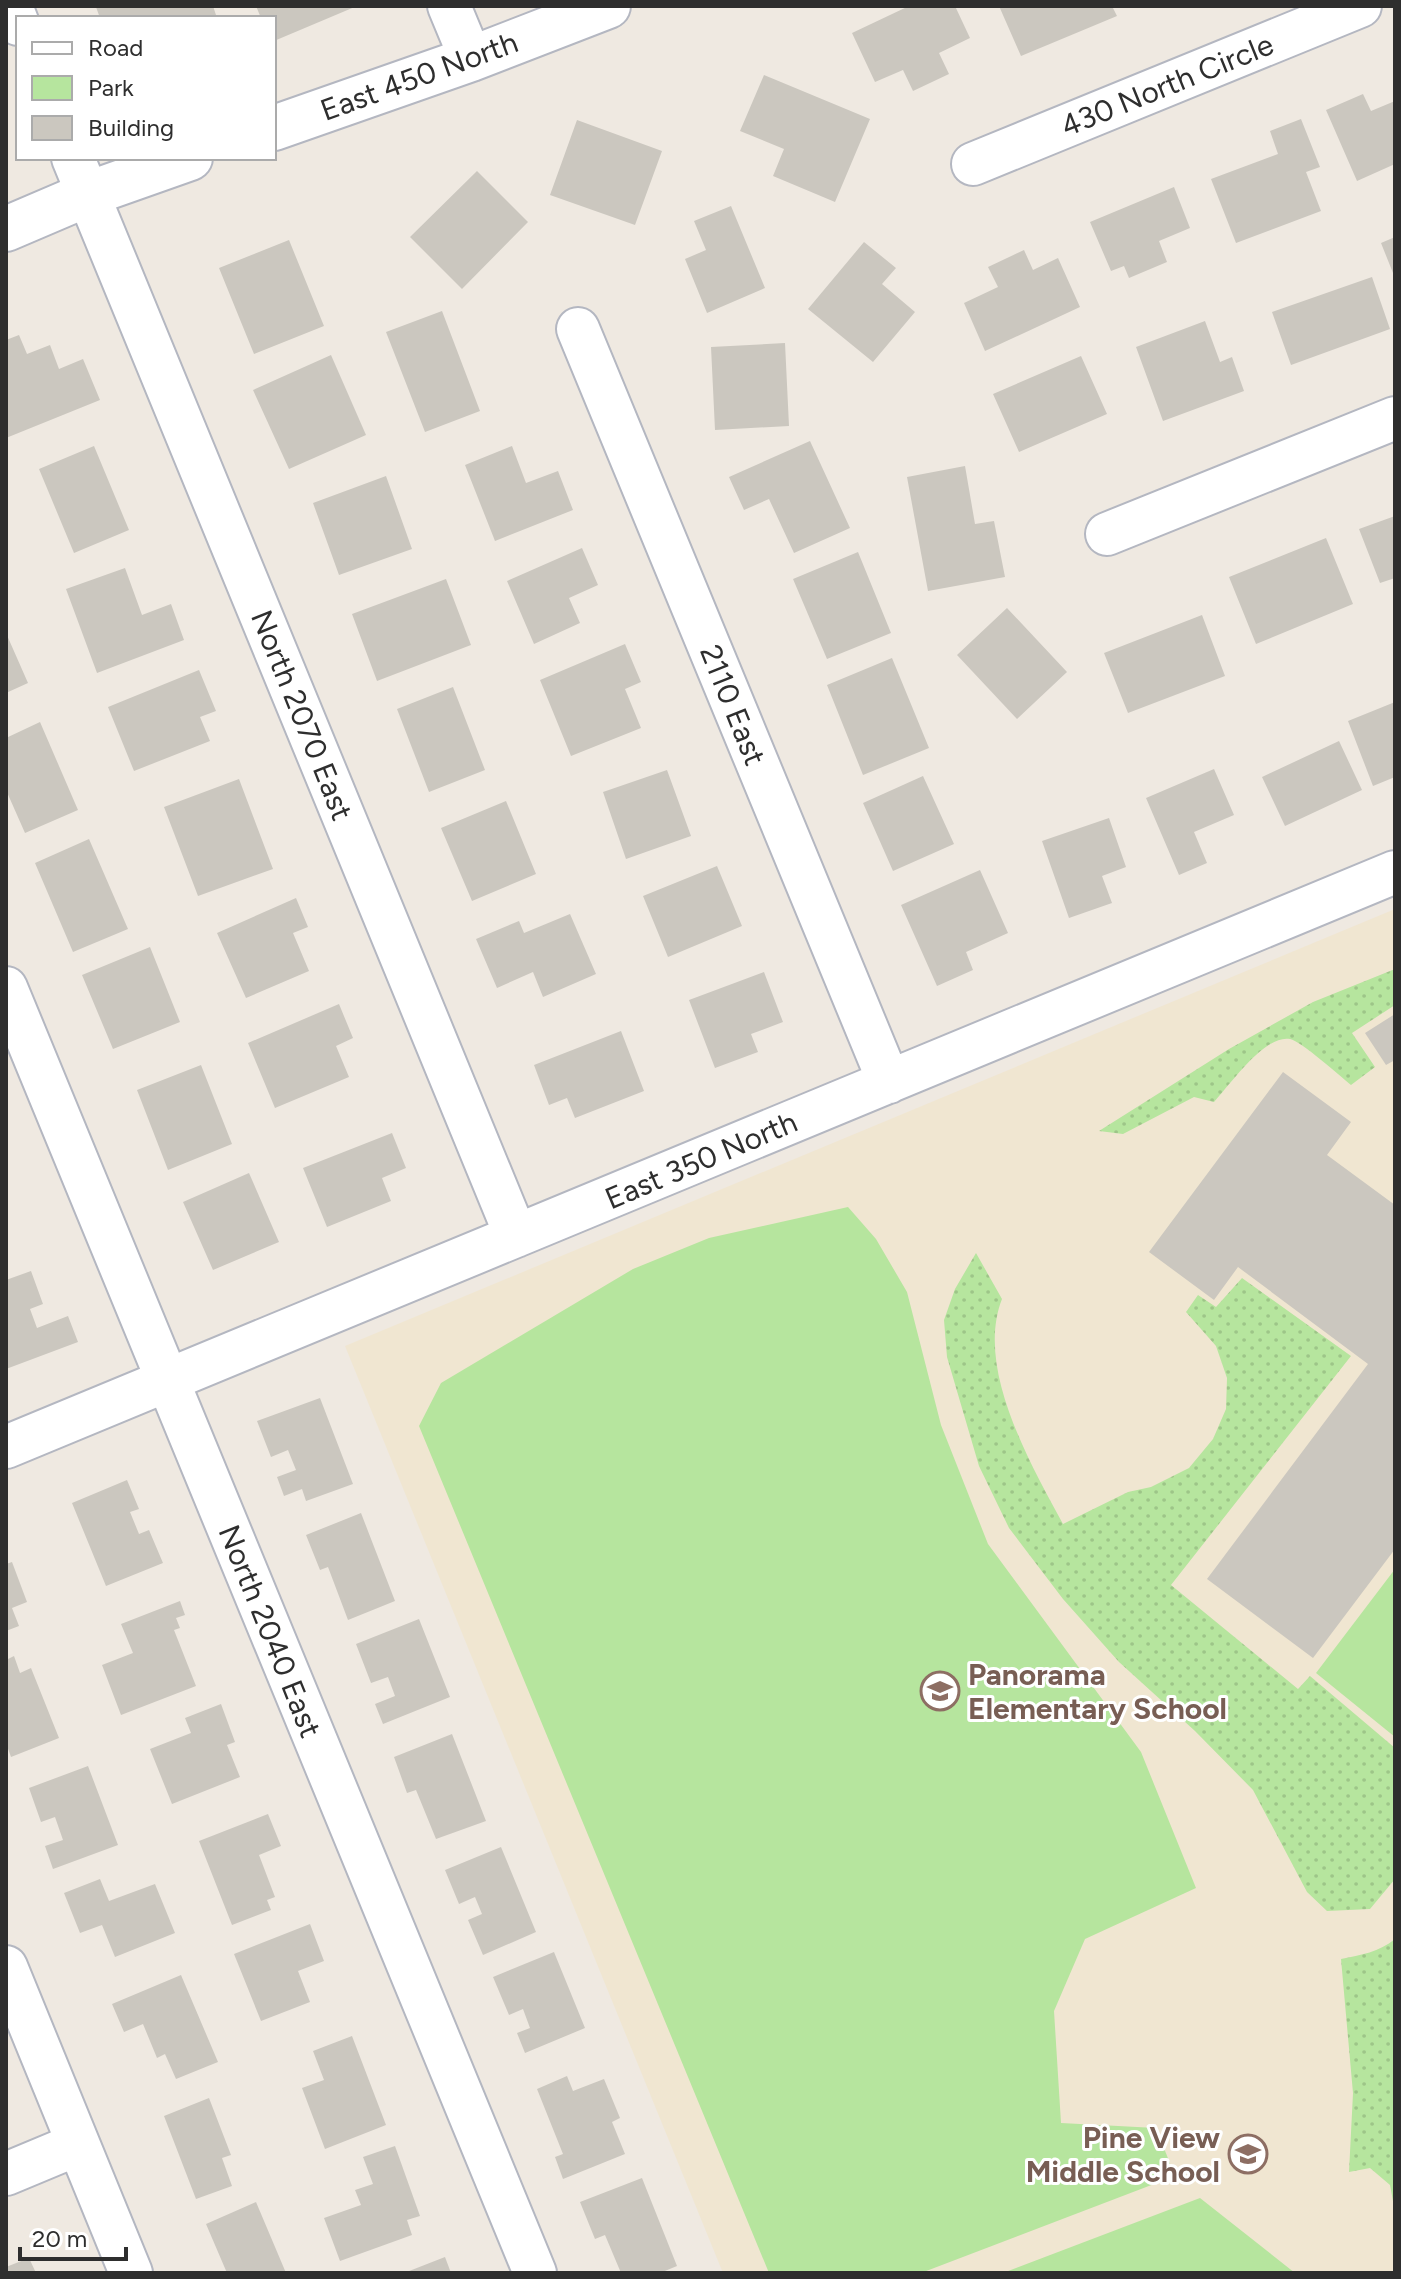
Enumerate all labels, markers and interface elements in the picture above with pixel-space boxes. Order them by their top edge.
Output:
legend [16,16,276,160]
street label: East 450 North [315,23,523,129]
street label: 430 North Circle [1055,26,1279,144]
text: Road [88,33,143,62]
text: Park [88,73,134,102]
text: Building [88,113,174,142]
street label: North 2070 East [243,605,361,825]
street label: 2110 East [692,639,774,771]
street label: East 350 North [599,1103,803,1217]
street label: North 2040 East [211,1519,329,1743]
place label: Panorama Elementary School [968,1656,1227,1727]
school or university icon: Panorama Elementary School [919,1670,961,1712]
place label: Pine View Middle School [1026,2119,1220,2190]
school or university icon: Pine View Middle School [1227,2133,1269,2175]
scale bar [20,2211,126,2261]
text: 20 m [32,2224,87,2253]

